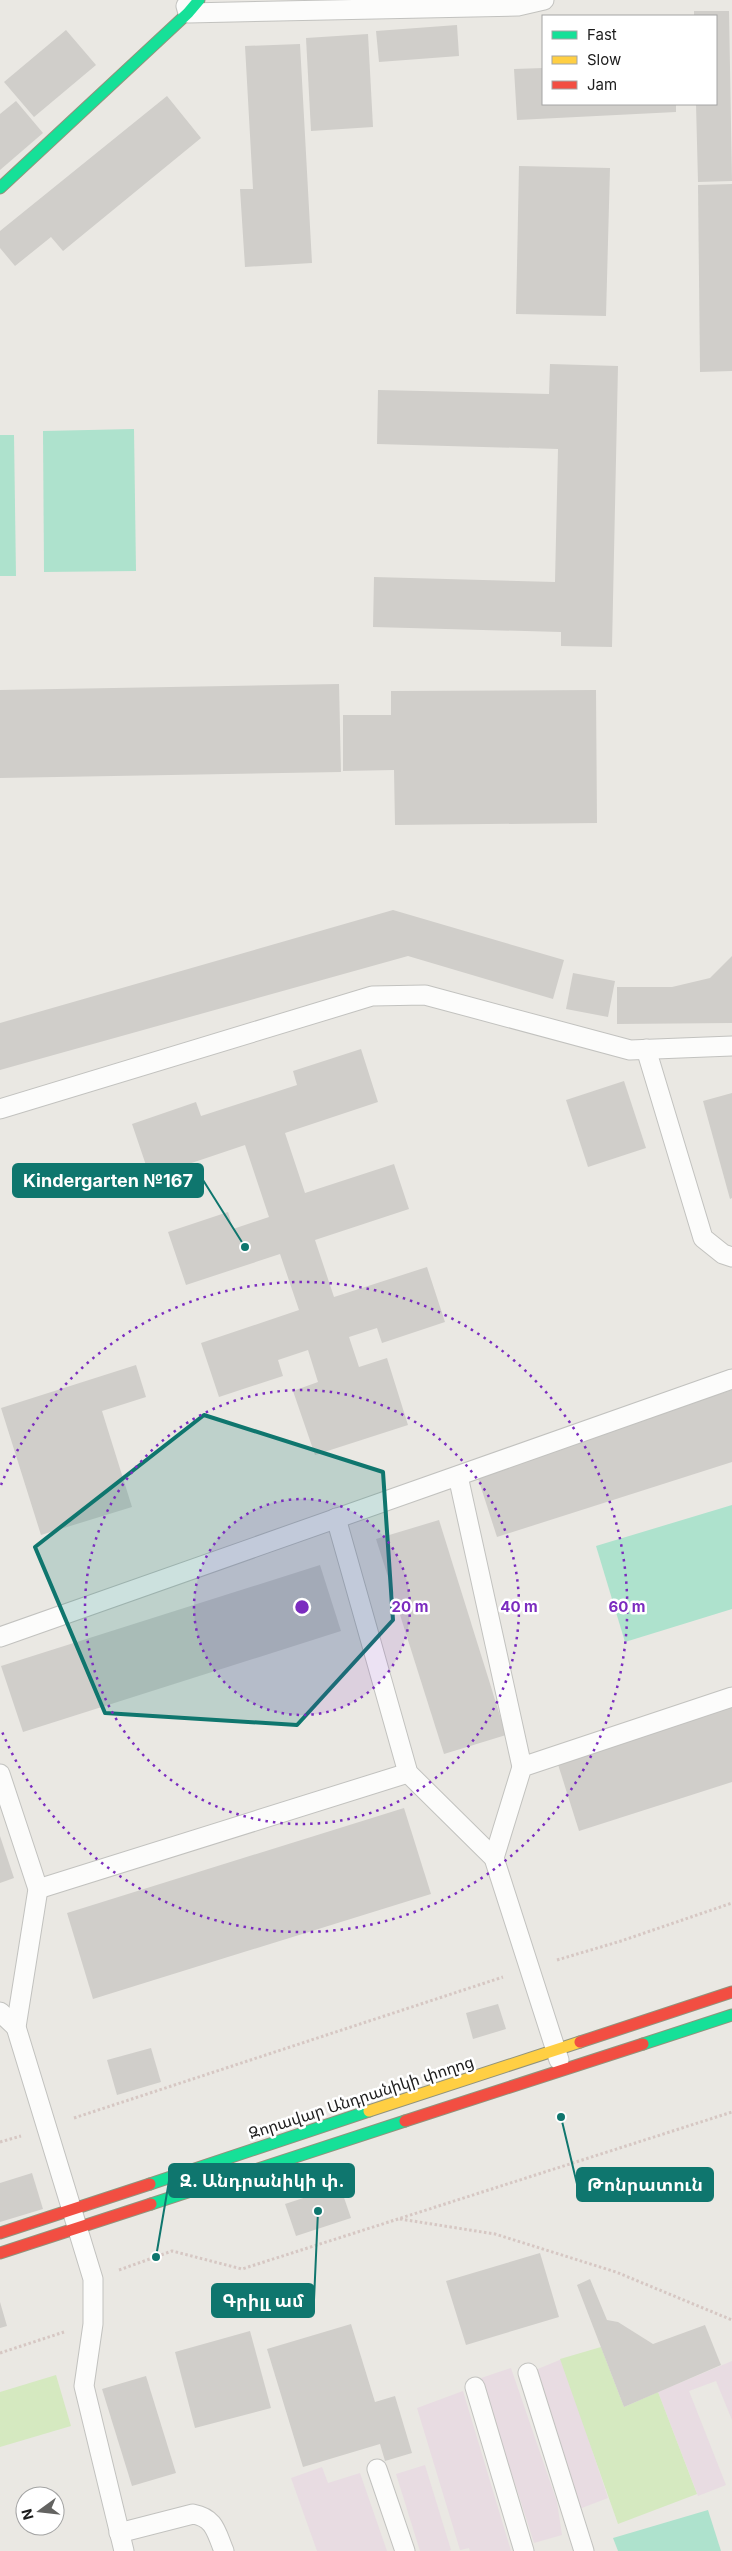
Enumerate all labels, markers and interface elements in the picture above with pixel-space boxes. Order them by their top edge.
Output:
legend [542,15,717,105]
text: Fast [587,25,617,44]
text: Slow [587,50,621,69]
text: Jam [587,75,617,94]
callout: Kindergarten №167 [13,1164,203,1197]
text: Kindergarten №167 [23,1170,193,1191]
text: 20 m [392,1597,428,1616]
text: 40 m [500,1597,538,1616]
text: 60 m [608,1597,646,1616]
centre of rings [293,1598,311,1616]
street label: Զորավար Անդրանիկի փողոց [246,2051,476,2143]
callout: Զ. Անդրանիկի փ. [169,2164,354,2197]
callout: Թոնրատուն [577,2168,713,2201]
text: Զ. Անդրանիկի փ. [180,2170,344,2191]
text: Թոնրատուն [587,2174,703,2195]
callout: Գրիլլ ամ [212,2284,314,2317]
text: Գրիլլ ամ [222,2290,304,2311]
north arrow [15,2486,65,2536]
text: N [17,2507,37,2522]

